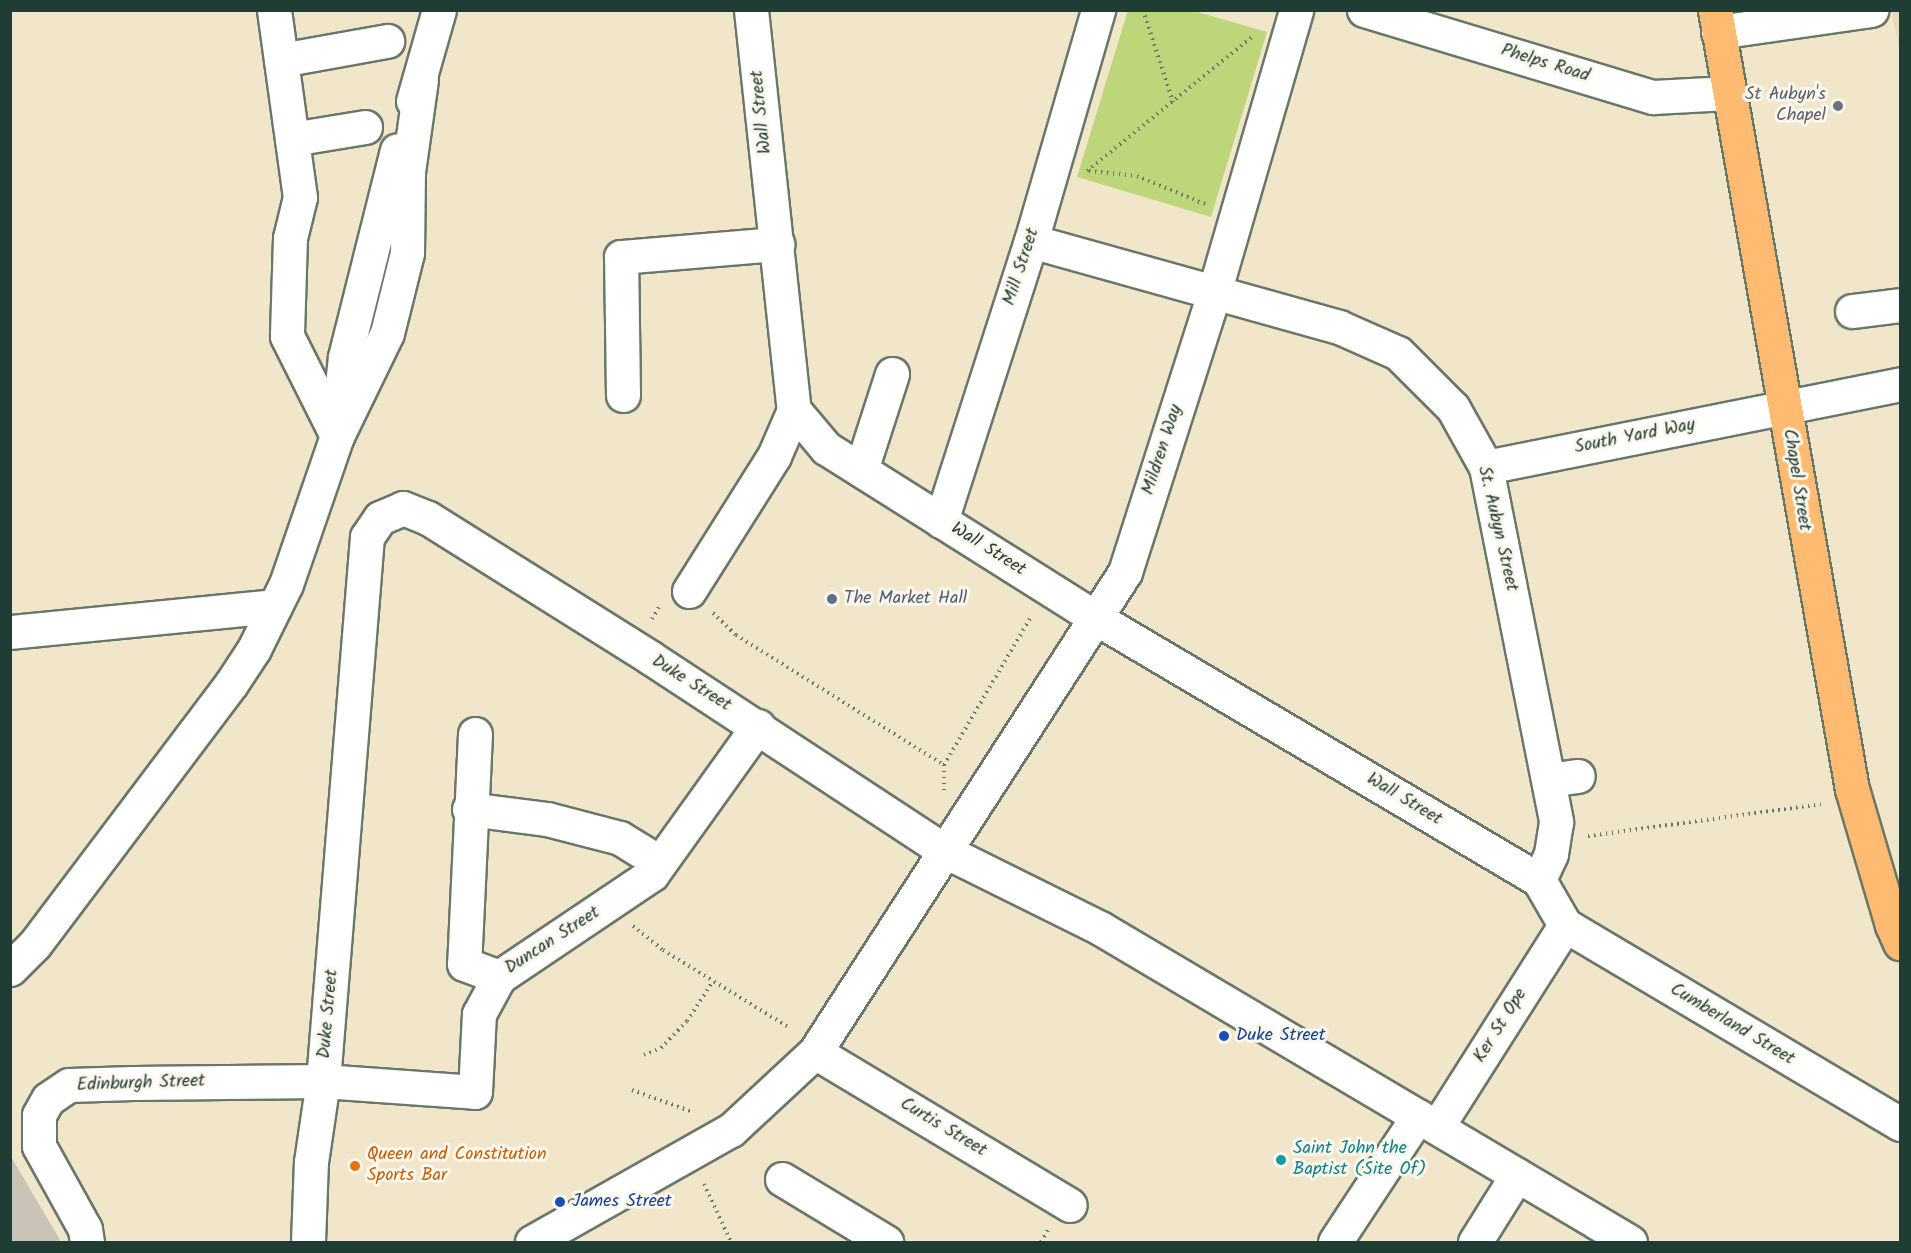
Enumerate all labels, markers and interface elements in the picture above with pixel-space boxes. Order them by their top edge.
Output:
street label: Phelps Road [1498,40,1592,88]
street label: Wall Street [747,69,777,155]
place label: St Aubyn's Chapel [1745,85,1826,128]
marker: St Aubyn's Chapel [1831,99,1845,113]
street label: Mill Street [999,226,1045,308]
street label: Mildren Way [1138,402,1188,498]
street label: South Yard Way [1573,415,1697,459]
street label: Chapel Street [1777,428,1815,532]
street label: St. Aubyn Street [1472,464,1522,594]
street label: Wall Street [947,519,1029,581]
place label: The Market Hall [844,588,967,610]
marker: The Market Hall [825,592,839,606]
street label: Duke Street [647,651,735,717]
street label: Wall Street [1362,769,1446,831]
street label: Duncan Street [502,902,604,980]
street label: Duke Street [314,968,344,1060]
street label: Cumberland Street [1666,979,1798,1071]
street label: Ker St Ope [1470,985,1532,1067]
place label: Duke Street [1236,1025,1326,1047]
marker: Duke Street [1217,1029,1231,1043]
street label: Edinburgh Street [76,1071,206,1097]
street label: Curtis Street [896,1094,990,1162]
place label: Saint John the Baptist (Site Of) [1293,1139,1426,1182]
place label: Queen and Constitution Sports Bar [367,1145,547,1188]
marker: Saint John the Baptist (Site Of) [1274,1153,1288,1167]
marker: Queen and Constitution Sports Bar [348,1159,362,1173]
place label: James Street [572,1191,672,1213]
marker: James Street [553,1195,567,1209]

